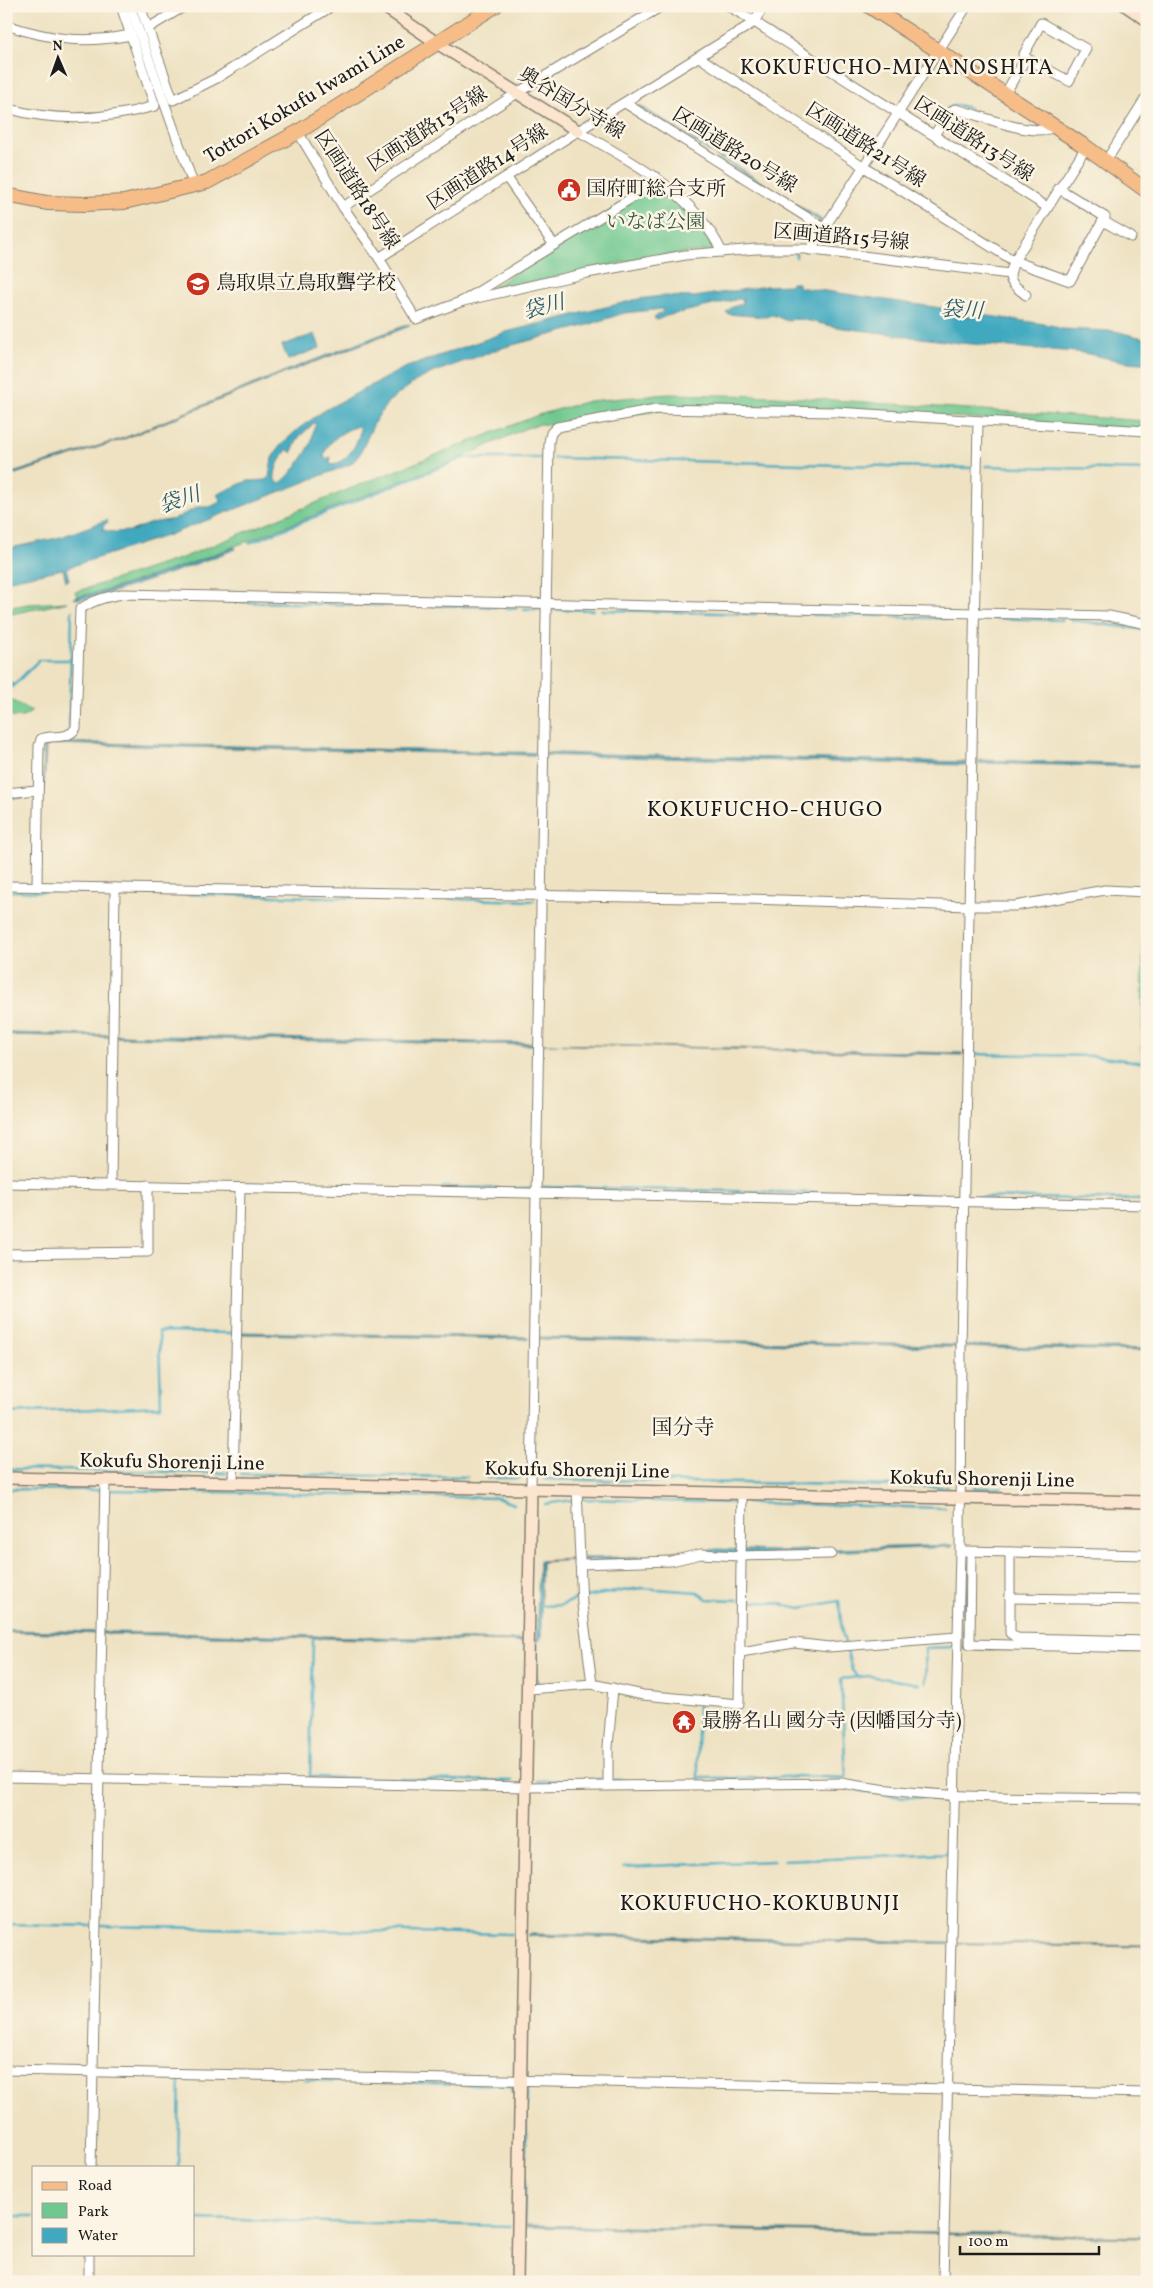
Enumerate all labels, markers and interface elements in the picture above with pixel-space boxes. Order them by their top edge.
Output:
street label: Tottori Kokufu Iwami Line [199,29,411,171]
north arrow [32,32,82,82]
text: N [52,37,63,56]
district label: KOKUFUCHO-MIYANOSHITA [740,53,1054,84]
street label: 奥谷国分寺線 [512,61,630,147]
street label: 区画道路13号線 [362,81,494,179]
street label: 区画道路13号線 [907,91,1039,189]
street label: 区画道路21号線 [799,97,931,195]
street label: 区画道路20号線 [666,101,802,201]
street label: 区画道路14号線 [422,118,554,218]
street label: 区画道路18号線 [307,125,405,255]
place label: 国府町総合支所 [586,176,726,204]
public building icon: 国府町総合支所 [556,177,582,203]
park label: いなば公園 [606,209,706,237]
street label: 区画道路15号線 [771,218,911,258]
place label: 鳥取県立鳥取聾学校 [216,270,396,298]
school or university icon: 鳥取県立鳥取聾学校 [185,271,211,297]
water label: 袋川 [520,288,570,327]
water label: 袋川 [940,295,986,327]
water label: 袋川 [155,480,206,522]
district label: KOKUFUCHO-CHUGO [647,795,883,826]
district label: 国分寺 [652,1414,715,1443]
street label: Kokufu Shorenji Line [79,1447,265,1479]
street label: Kokufu Shorenji Line [484,1455,670,1487]
street label: Kokufu Shorenji Line [889,1464,1075,1496]
place label: 最勝名山 國分寺 (因幡国分寺) [702,1708,962,1736]
temple icon: 最勝名山 國分寺 (因幡国分寺) [671,1709,697,1735]
district label: KOKUFUCHO-KOKUBUNJI [620,1889,900,1920]
legend [32,2166,195,2256]
text: Road [78,2176,112,2197]
text: Park [78,2202,109,2223]
scale bar [960,2223,1099,2255]
text: Water [78,2226,118,2247]
text: 100 m [968,2232,1008,2253]

